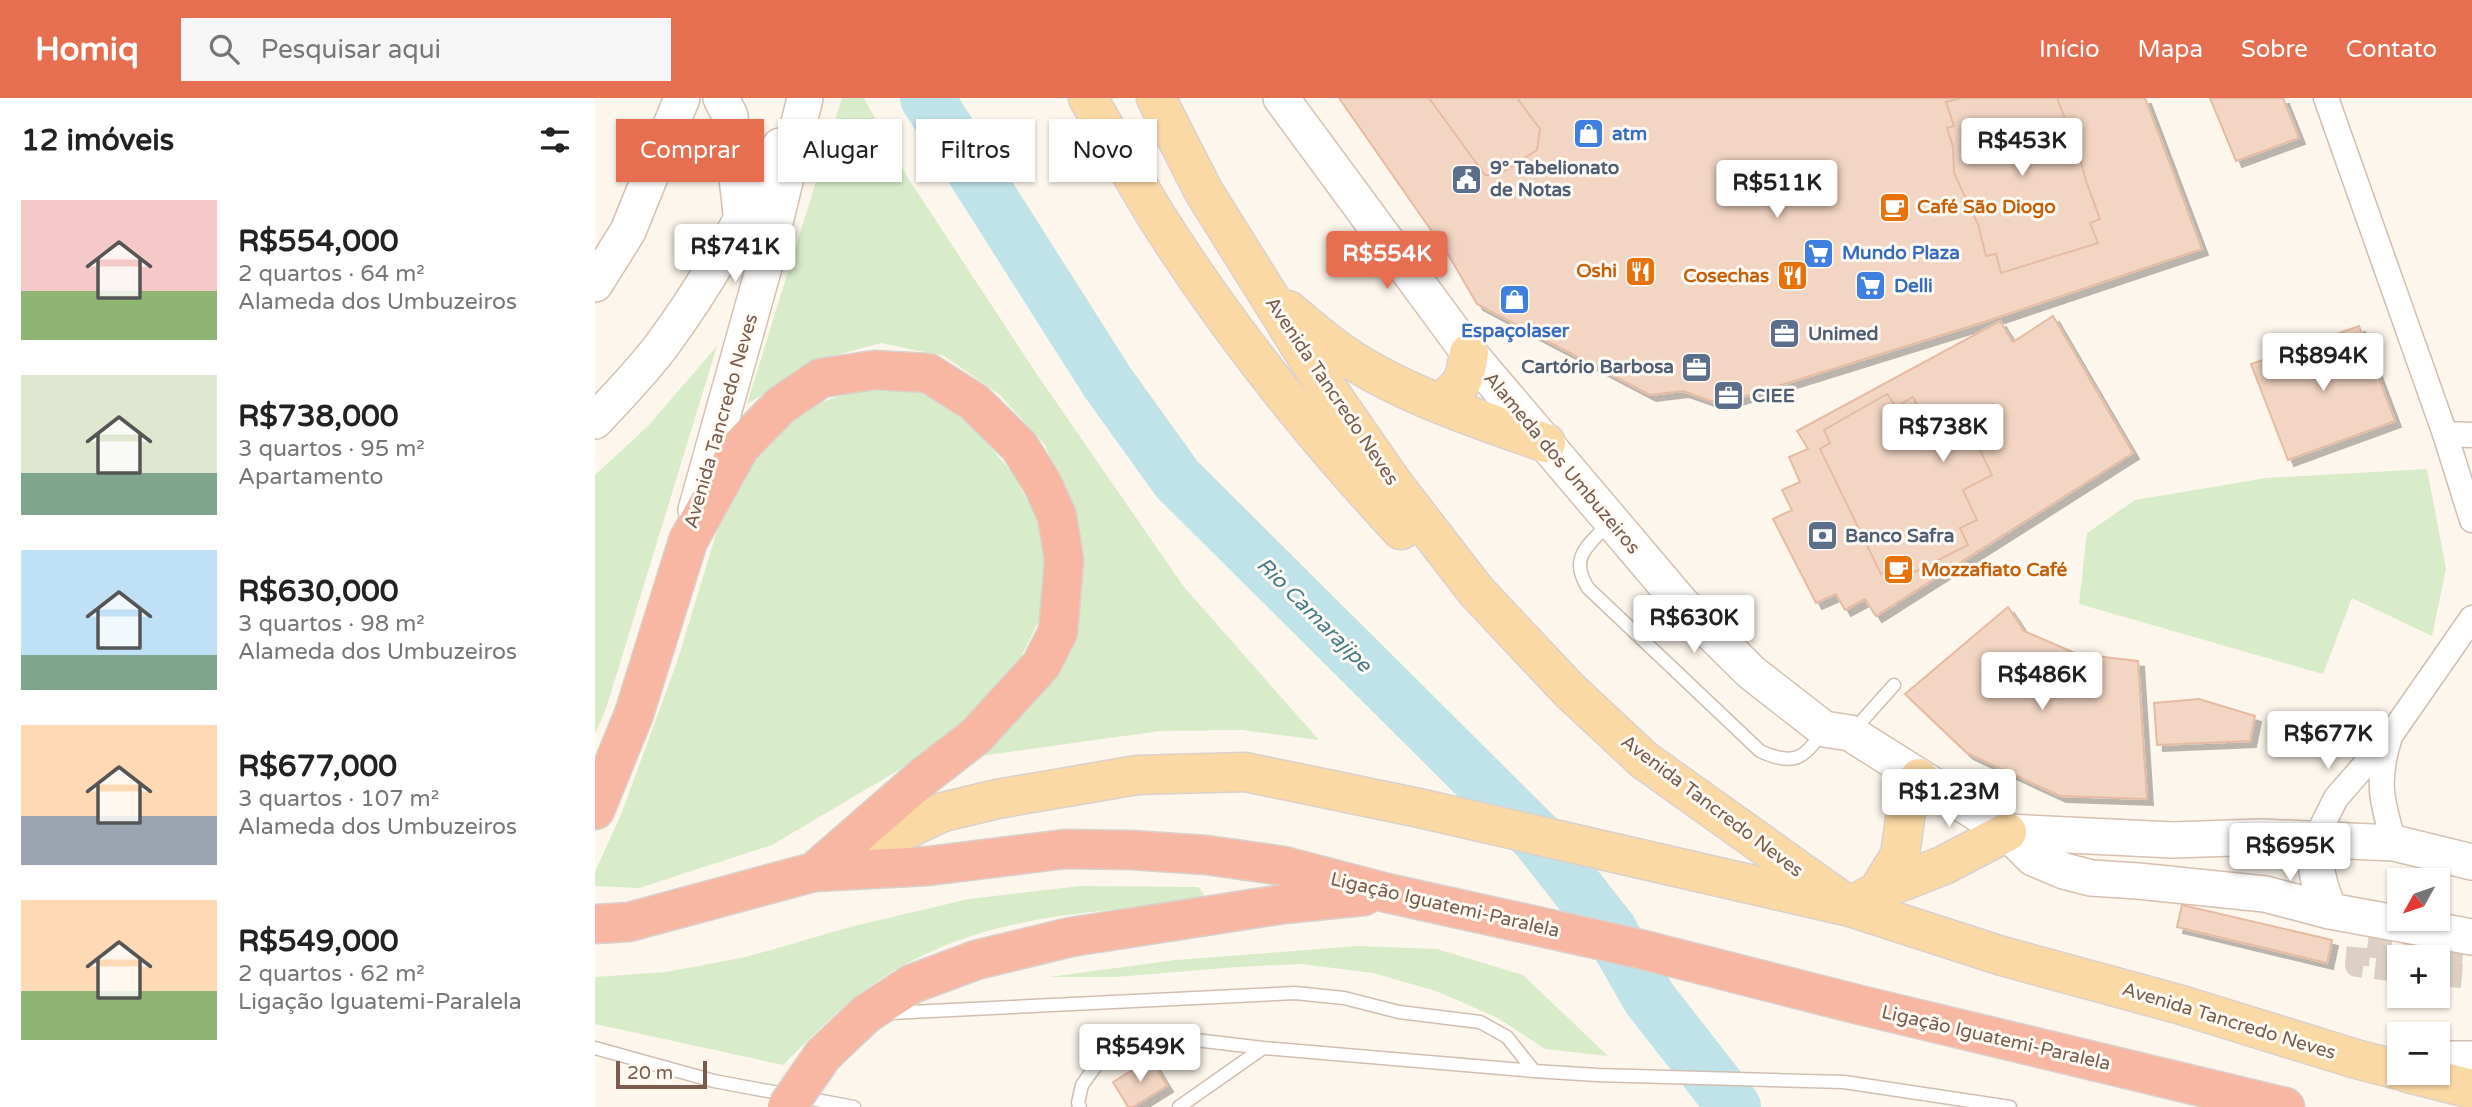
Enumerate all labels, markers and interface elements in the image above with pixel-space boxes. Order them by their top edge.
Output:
search box [181,18,671,81]
text: Homiq [35,30,139,69]
icon: search [205,30,243,68]
text: Pesquisar aqui [261,34,441,65]
text: Início [2039,35,2100,64]
text: Mapa [2138,35,2203,64]
text: Sobre [2241,35,2308,64]
text: Contato [2346,35,2437,64]
shop icon: atm [1572,117,1606,151]
pin: R$453K [1965,118,2079,178]
chip: Comprar [616,119,764,182]
chip: Alugar [778,119,902,182]
chip: Filtros [916,119,1035,182]
chip: Novo [1049,119,1157,182]
icon: filters [536,121,574,159]
text: 12 imóveis [21,122,174,159]
place label: atm [1612,123,1647,145]
text: R$453K [1977,127,2067,155]
place label: 9° Tabelionato de Notas [1490,157,1619,201]
pin: R$511K [1720,160,1834,220]
public building icon: 9° Tabelionato de Notas [1450,162,1484,196]
text: R$511K [1732,169,1822,197]
cafe icon: Café São Diogo [1877,190,1911,224]
place label: Café São Diogo [1917,196,2056,219]
text: R$554,000 [238,223,399,260]
pin: R$741K [678,225,792,284]
icon: home [77,228,161,312]
pin: R$554K [1330,232,1444,291]
text: R$741K [690,233,780,261]
supermarket icon: Mundo Plaza [1802,236,1836,270]
text: R$554K [1342,240,1432,268]
place label: Mundo Plaza [1842,242,1960,264]
restaurant icon: Oshi [1623,254,1657,288]
restaurant icon: Cosechas [1775,259,1809,293]
text: 2 quartos · 64 m² [238,260,425,288]
place label: Oshi [1576,260,1617,282]
place label: Cosechas [1683,265,1769,287]
supermarket icon: Delli [1854,269,1888,303]
place label: Delli [1894,275,1933,297]
shop icon: Espaçolaser [1498,283,1532,317]
text: Alameda dos Umbuzeiros [238,288,517,316]
street label: Avenida Tancredo Neves [1261,293,1403,489]
street label: Avenida Tancredo Neves [680,311,762,531]
office icon: Unimed [1768,317,1802,351]
place label: Espaçolaser [1461,320,1570,343]
place label: Unimed [1808,323,1879,345]
pin: R$894K [2266,334,2380,393]
text: R$894K [2278,342,2368,370]
office icon: Cartório Barbosa [1680,350,1714,384]
place label: Cartório Barbosa [1521,356,1674,378]
street label: Alameda dos Umbuzeiros [1479,368,1645,558]
office icon: CIEE [1712,379,1746,413]
place label: CIEE [1752,385,1795,407]
text: R$738,000 [238,398,399,435]
icon: home [77,403,161,487]
pin: R$738K [1886,404,2000,464]
text: R$738K [1898,413,1988,441]
text: 3 quartos · 95 m² [238,435,425,463]
text: Apartamento [238,463,383,491]
bank icon: Banco Safra [1805,519,1839,553]
place label: Banco Safra [1845,525,1954,547]
water label: Rio Camarajipe [1252,553,1377,678]
cafe icon: Mozzafiato Café [1881,553,1915,587]
place label: Mozzafiato Café [1921,559,2068,581]
text: R$630,000 [238,573,399,610]
icon: home [77,578,161,662]
pin: R$630K [1637,596,1751,655]
text: R$630K [1649,604,1739,632]
text: 3 quartos · 98 m² [238,610,425,638]
text: Alameda dos Umbuzeiros [238,638,517,666]
pin: R$486K [1985,652,2099,712]
text: R$486K [1997,661,2087,689]
pin: R$677K [2271,712,2385,771]
text: R$677K [2283,720,2373,748]
street label: Avenida Tancredo Neves [1617,730,1807,882]
text: R$677,000 [238,748,397,785]
icon: home [77,753,161,837]
pin: R$1.23M [1884,770,2014,829]
text: R$1.23M [1898,778,2000,806]
text: 3 quartos · 107 m² [238,785,439,813]
text: Alameda dos Umbuzeiros [238,813,517,841]
pin: R$695K [2233,824,2347,883]
text: R$695K [2245,832,2335,860]
street label: Ligação Iguatemi-Paralela [1328,868,1562,942]
north arrow [2387,868,2450,931]
map controls [2387,868,2450,1085]
text: R$549,000 [238,923,399,960]
icon: home [77,928,161,1012]
button: + [2387,945,2450,1008]
text: 2 quartos · 62 m² [238,960,425,988]
street label: Avenida Tancredo Neves [2120,978,2338,1064]
text: Ligação Iguatemi-Paralela [238,988,522,1016]
street label: Ligação Iguatemi-Paralela [1879,1001,2113,1075]
button: − [2387,1022,2450,1085]
pin: R$549K [1083,1024,1197,1084]
text: R$549K [1095,1033,1185,1061]
scale bar [616,1058,707,1090]
text: 20 m [627,1062,673,1084]

